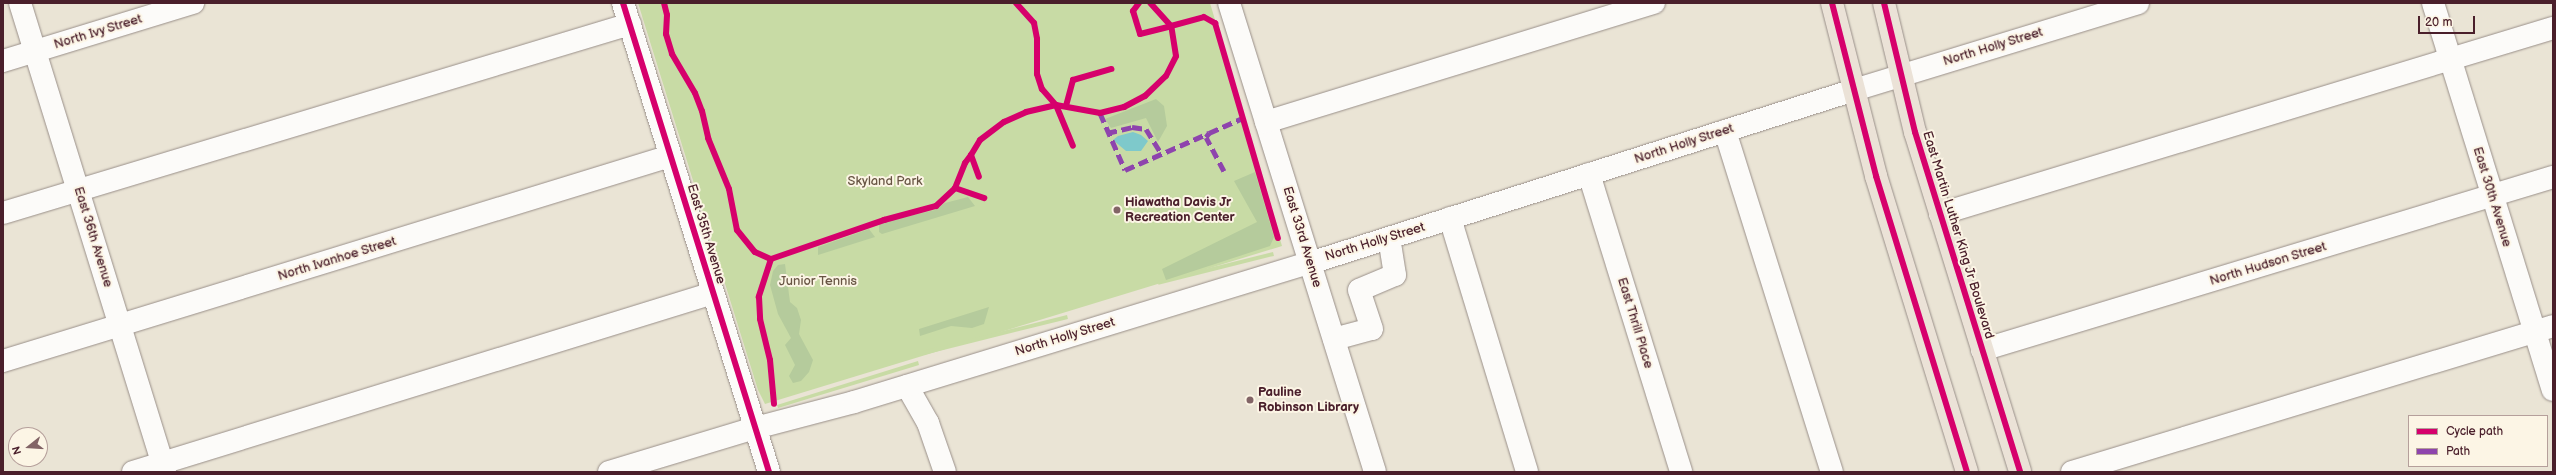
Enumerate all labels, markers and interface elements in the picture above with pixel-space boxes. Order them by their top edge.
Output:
scale bar [2420,8,2477,34]
street label: North Ivy Street [52,11,144,53]
text: 20 m [2425,15,2452,30]
street label: North Holly Street [1941,24,2045,70]
street label: North Holly Street [1632,120,1736,168]
street label: East Martin Luther King Jr Boulevard [1919,129,1997,341]
street label: East 30th Avenue [2469,145,2515,249]
park label: Skyland Park [848,173,922,189]
street label: East 35th Avenue [683,182,729,286]
street label: East 36th Avenue [70,185,116,289]
street label: East 33rd Avenue [1279,185,1325,289]
place label: Hiawatha Davis Jr Recreation Center [1125,195,1235,226]
marker: Hiawatha Davis Jr Recreation Center [1112,205,1122,215]
street label: North Holly Street [1323,219,1427,265]
street label: North Ivanhoe Street [276,234,398,284]
street label: North Hudson Street [2208,239,2328,289]
park label: Junior Tennis [779,273,857,289]
street label: East Thrill Place [1614,276,1656,370]
street label: North Holly Street [1013,314,1117,360]
place label: Pauline Robinson Library [1258,385,1359,416]
marker: Pauline Robinson Library [1245,395,1255,405]
legend [2408,415,2548,467]
text: Cycle path [2446,424,2503,439]
north arrow [8,427,48,467]
text: Path [2446,444,2470,459]
text: N [10,445,24,456]

